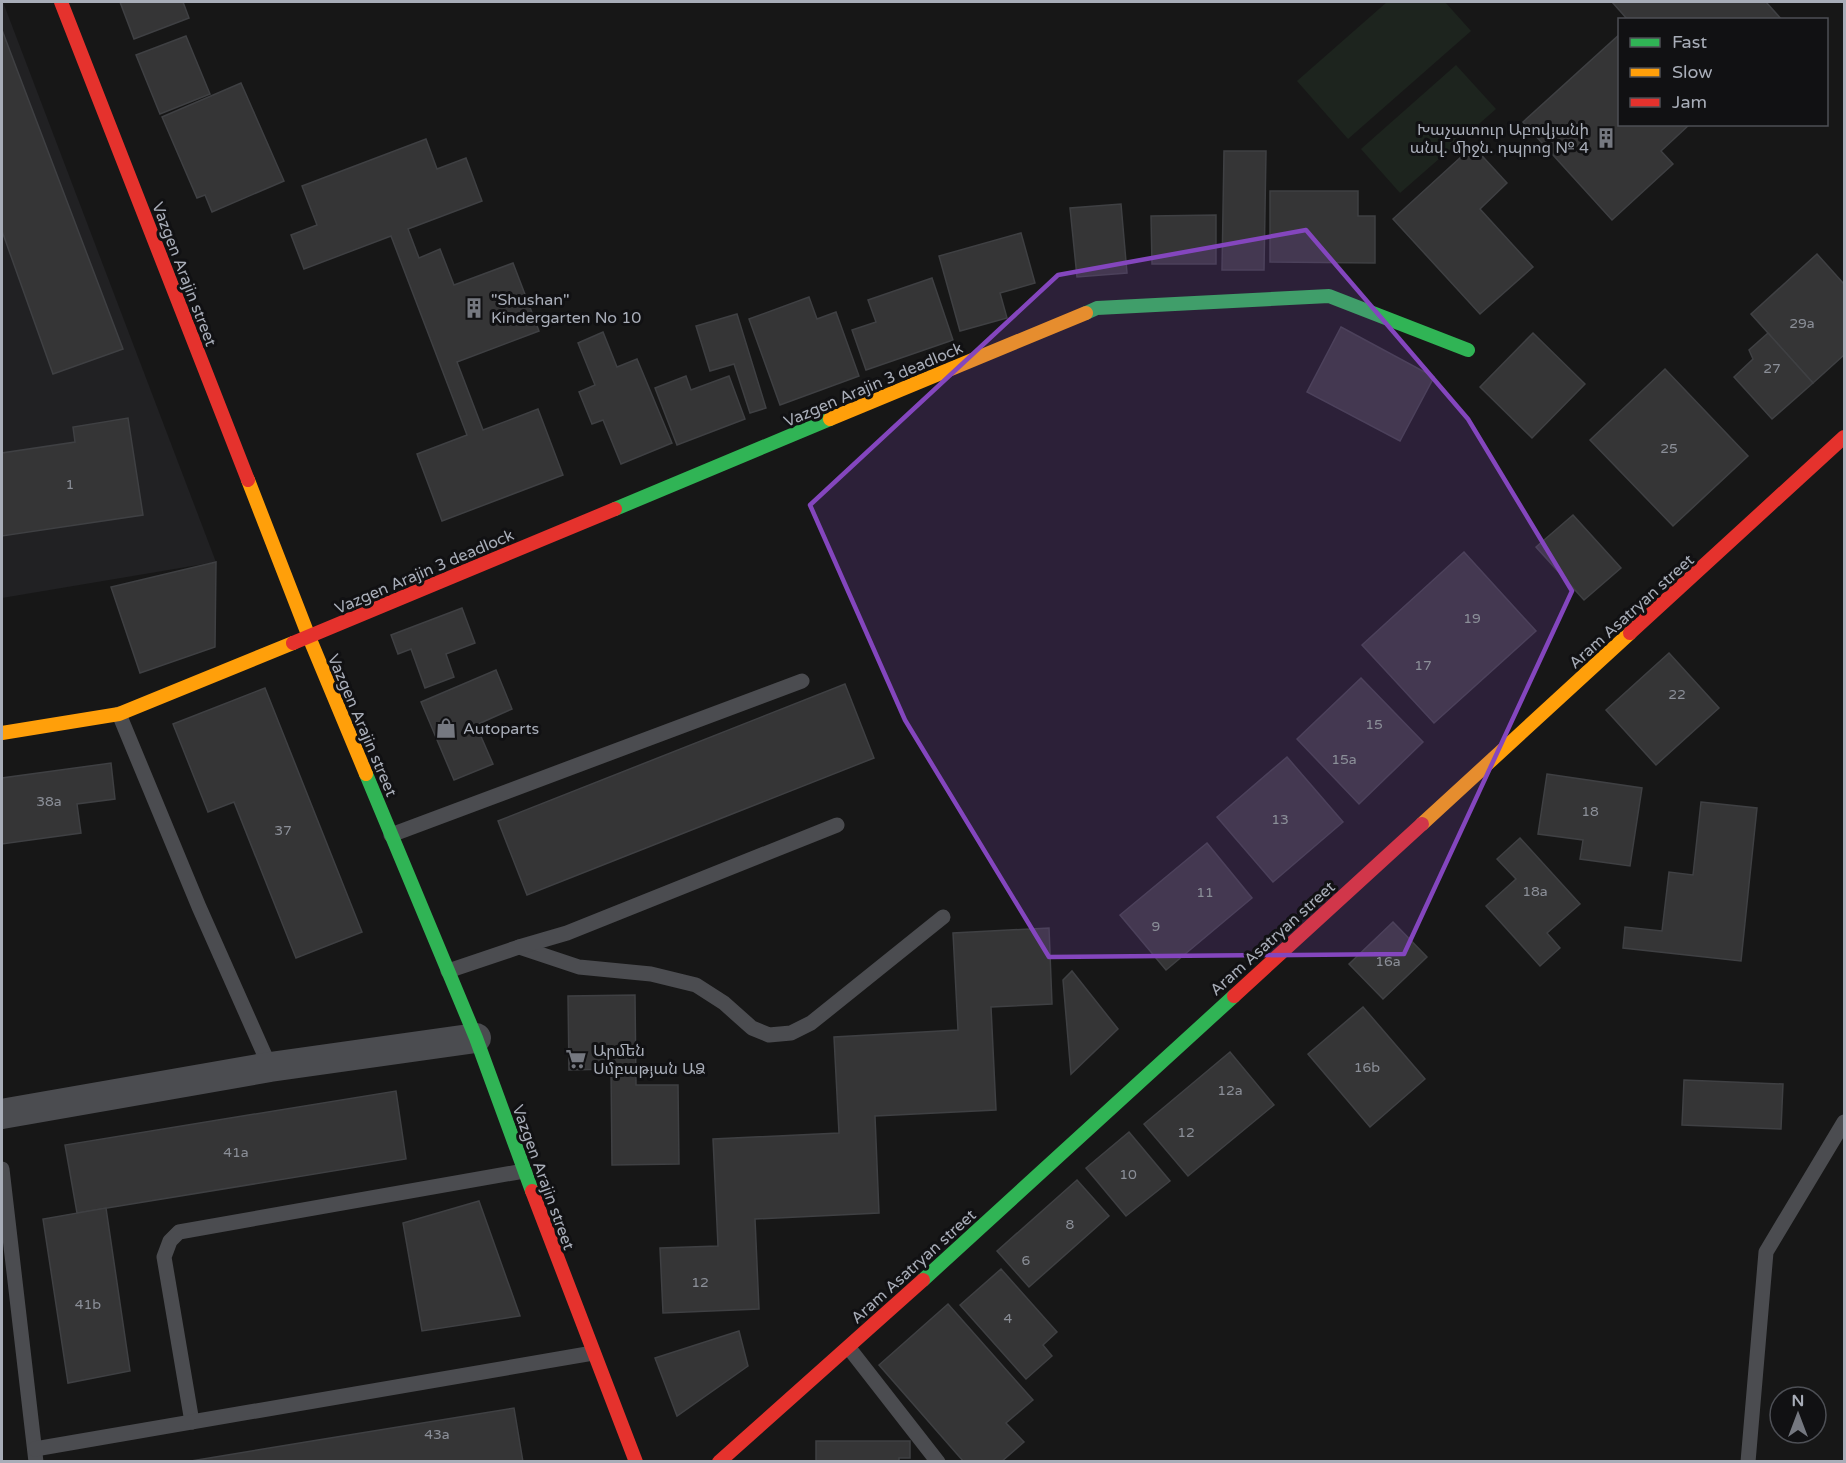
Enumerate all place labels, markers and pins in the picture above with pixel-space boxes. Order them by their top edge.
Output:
place label: Խաչատուր Աբովյանի անվ. միջն. դպրոց № 4 [1410,120,1589,158]
building icon: Խաչատուր Աբովյանի անվ. միջն. դպրոց № 4 [1594,126,1618,150]
place label: "Shushan" Kindergarten No 10 [491,290,641,328]
building icon: "Shushan" Kindergarten No 10 [462,296,486,320]
shop icon: Autoparts [434,716,458,740]
place label: Autoparts [463,719,539,739]
place label: Արմեն Սմբաթյան ԱՁ [593,1041,706,1079]
supermarket icon: Արմեն Սմբաթյան ԱՁ [564,1047,588,1071]

